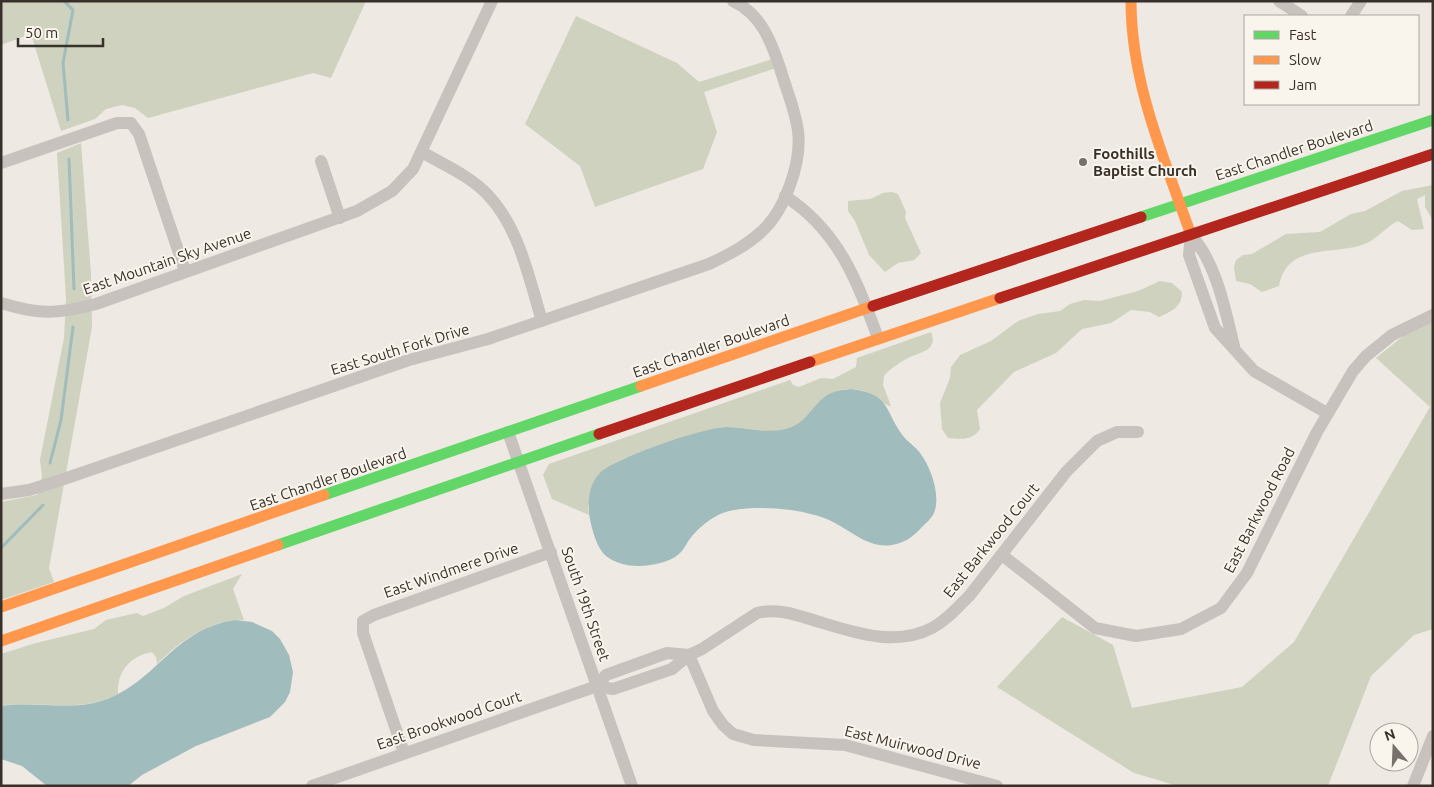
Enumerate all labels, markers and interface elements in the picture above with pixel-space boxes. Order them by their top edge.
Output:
scale bar [18,15,102,47]
legend [1244,15,1419,105]
text: 50 m [25,24,58,41]
text: Fast [1289,26,1317,43]
text: Slow [1289,51,1322,68]
text: Jam [1289,76,1317,93]
street label: East Chandler Boulevard [1213,116,1375,184]
place label: Foothills Baptist Church [1093,145,1197,179]
marker: Foothills Baptist Church [1077,156,1089,168]
street label: East Mountain Sky Avenue [81,224,253,298]
street label: East Chandler Boulevard [630,311,792,381]
street label: East South Fork Drive [329,320,471,378]
street label: East Chandler Boulevard [247,444,409,514]
street label: East Barkwood Road [1220,444,1298,576]
street label: East Barkwood Court [940,479,1042,601]
street label: East Windmere Drive [381,539,521,601]
street label: South 19th Street [558,545,614,663]
street label: East Brookwood Court [374,687,524,753]
street label: East Muirwood Drive [843,722,983,772]
north arrow [1369,722,1419,772]
text: N [1382,725,1397,744]

